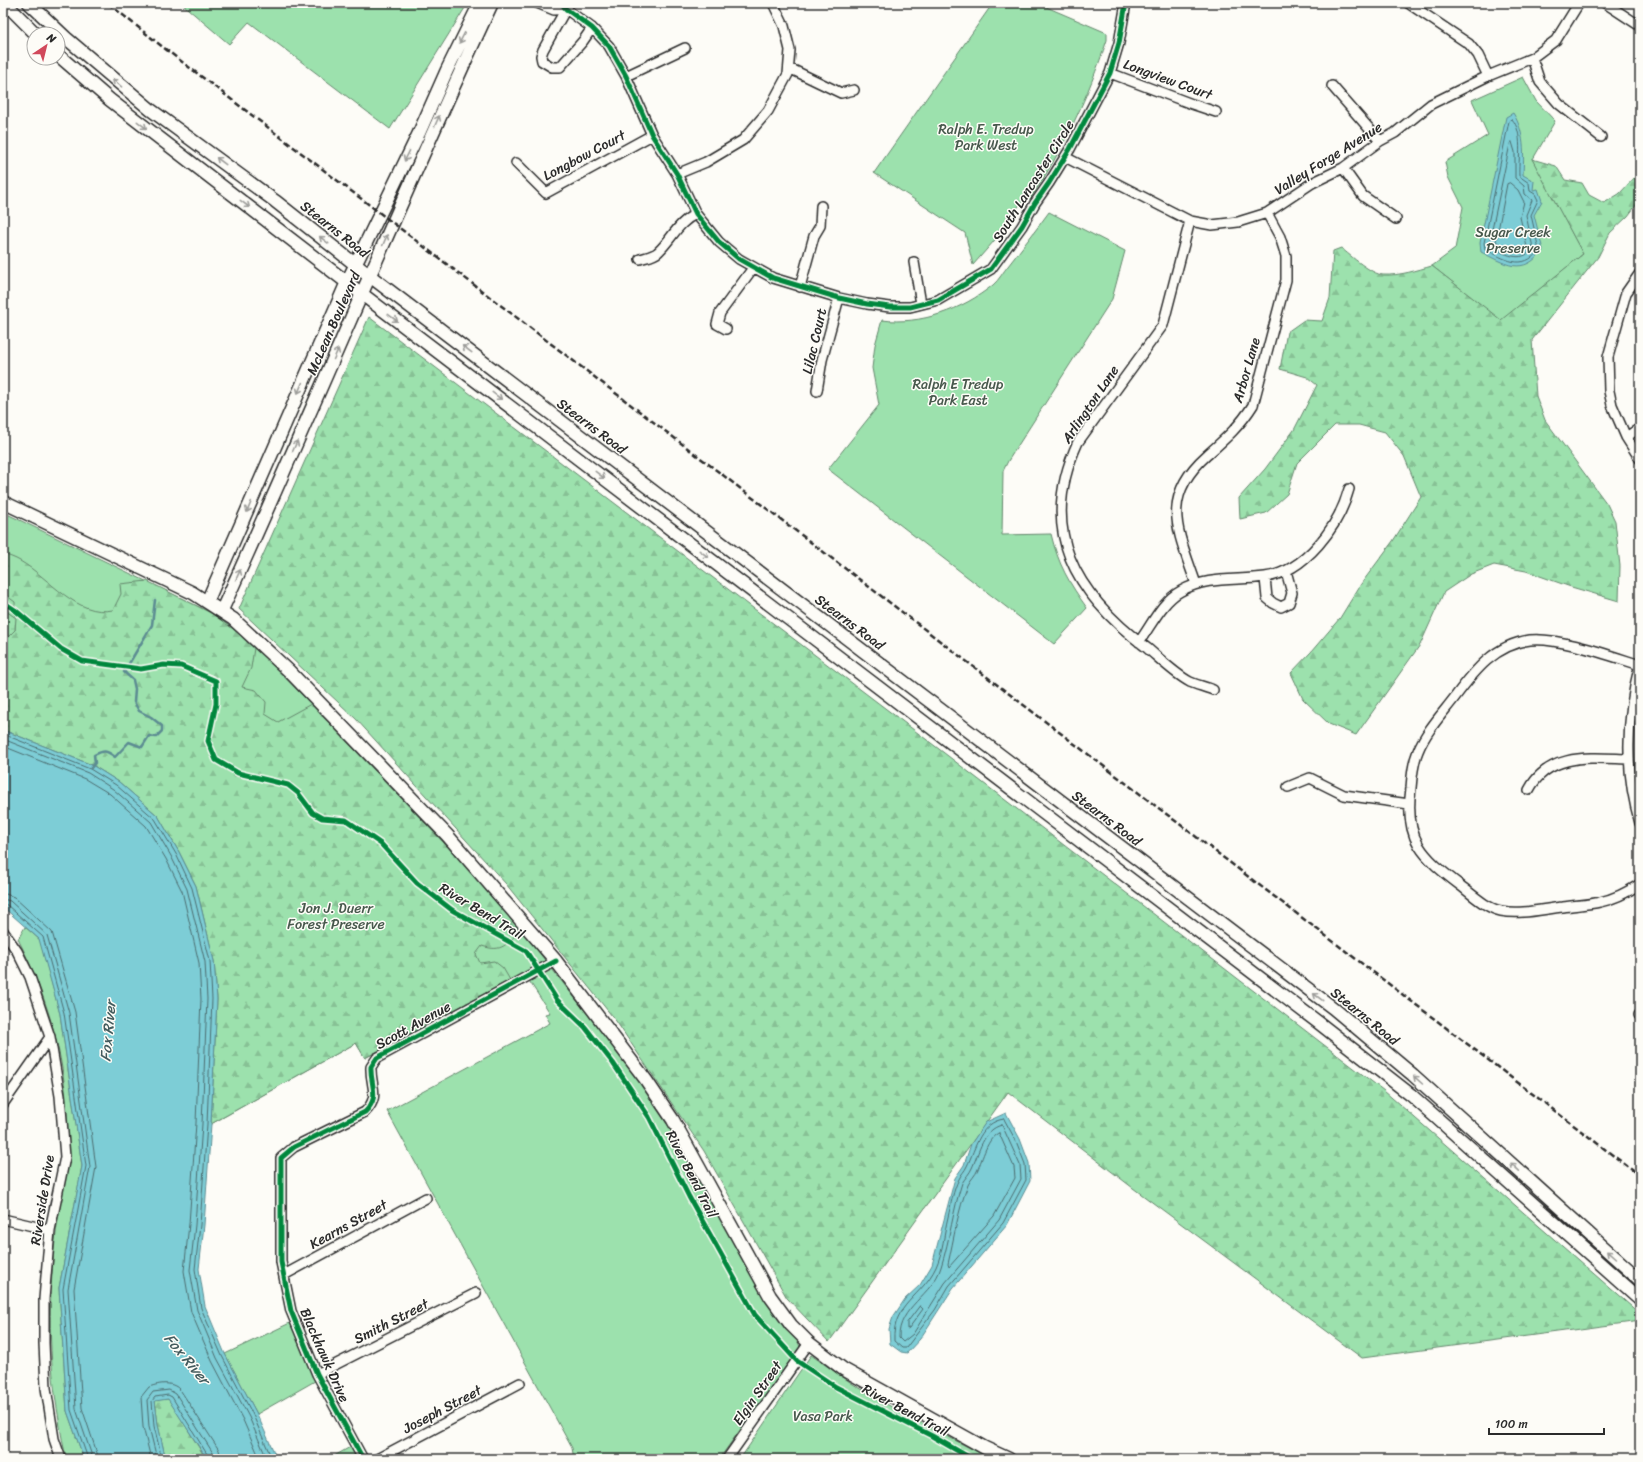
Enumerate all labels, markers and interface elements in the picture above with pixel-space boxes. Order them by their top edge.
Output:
north arrow [26,26,66,66]
text: N [42,28,60,48]
one-way arrow [458,32,466,44]
street label: Longview Court [1120,52,1217,108]
one-way arrow [112,78,123,87]
one-way arrow [434,115,441,127]
street label: South Lancaster Circle [986,115,1081,248]
street label: Valley Forge Avenue [1269,115,1387,202]
park label: Ralph E. Tredup Park West [938,117,1034,158]
one-way arrow [136,120,147,129]
street label: Longbow Court [538,122,631,188]
one-way arrow [403,149,410,161]
one-way arrow [216,156,227,165]
street label: Stearns Road [295,194,376,266]
one-way arrow [239,199,250,208]
park label: Sugar Creek Preserve [1475,220,1551,261]
one-way arrow [382,234,390,246]
one-way arrow [319,235,330,244]
street label: McLean Boulevard [299,266,368,379]
street label: Lilac Court [795,306,834,377]
one-way arrow [388,313,399,322]
street label: Arbor Lane [1225,334,1268,407]
one-way arrow [461,345,472,353]
one-way arrow [333,349,340,361]
street label: Arlington Lane [1054,360,1126,449]
park label: Ralph E Tredup Park East [912,372,1004,413]
one-way arrow [296,382,304,394]
one-way arrow [491,392,502,401]
street label: Stearns Road [551,392,633,462]
one-way arrow [292,441,300,453]
one-way arrow [595,471,606,479]
one-way arrow [244,501,252,513]
one-way arrow [698,550,709,558]
one-way arrow [235,569,242,581]
street label: Stearns Road [809,588,891,658]
street label: Stearns Road [1066,784,1148,854]
street label: River Bend Trail [434,876,530,947]
park label: Jon J. Duerr Forest Preserve [287,896,385,937]
street label: Stearns Road [1325,981,1406,1053]
one-way arrow [1312,993,1323,1001]
street label: Scott Avenue [371,994,456,1057]
water label: Fox River [92,997,124,1063]
one-way arrow [1413,1075,1423,1084]
street label: River Bend Trail [659,1126,725,1224]
street label: Riverside Drive [23,1153,62,1247]
one-way arrow [1510,1162,1520,1172]
street label: Kearns Street [305,1192,393,1256]
one-way arrow [1605,1250,1616,1259]
street label: Smith Street [349,1291,434,1351]
street label: Blackhawk Drive [293,1304,357,1406]
water label: Fox River [157,1327,218,1393]
street label: Elgin Street [726,1355,790,1431]
street label: Joseph Street [397,1377,487,1441]
street label: River Bend Trail [857,1377,955,1445]
park label: Vasa Park [793,1404,853,1429]
scale bar [1489,1410,1604,1436]
text: 100 m [1495,1413,1528,1435]

